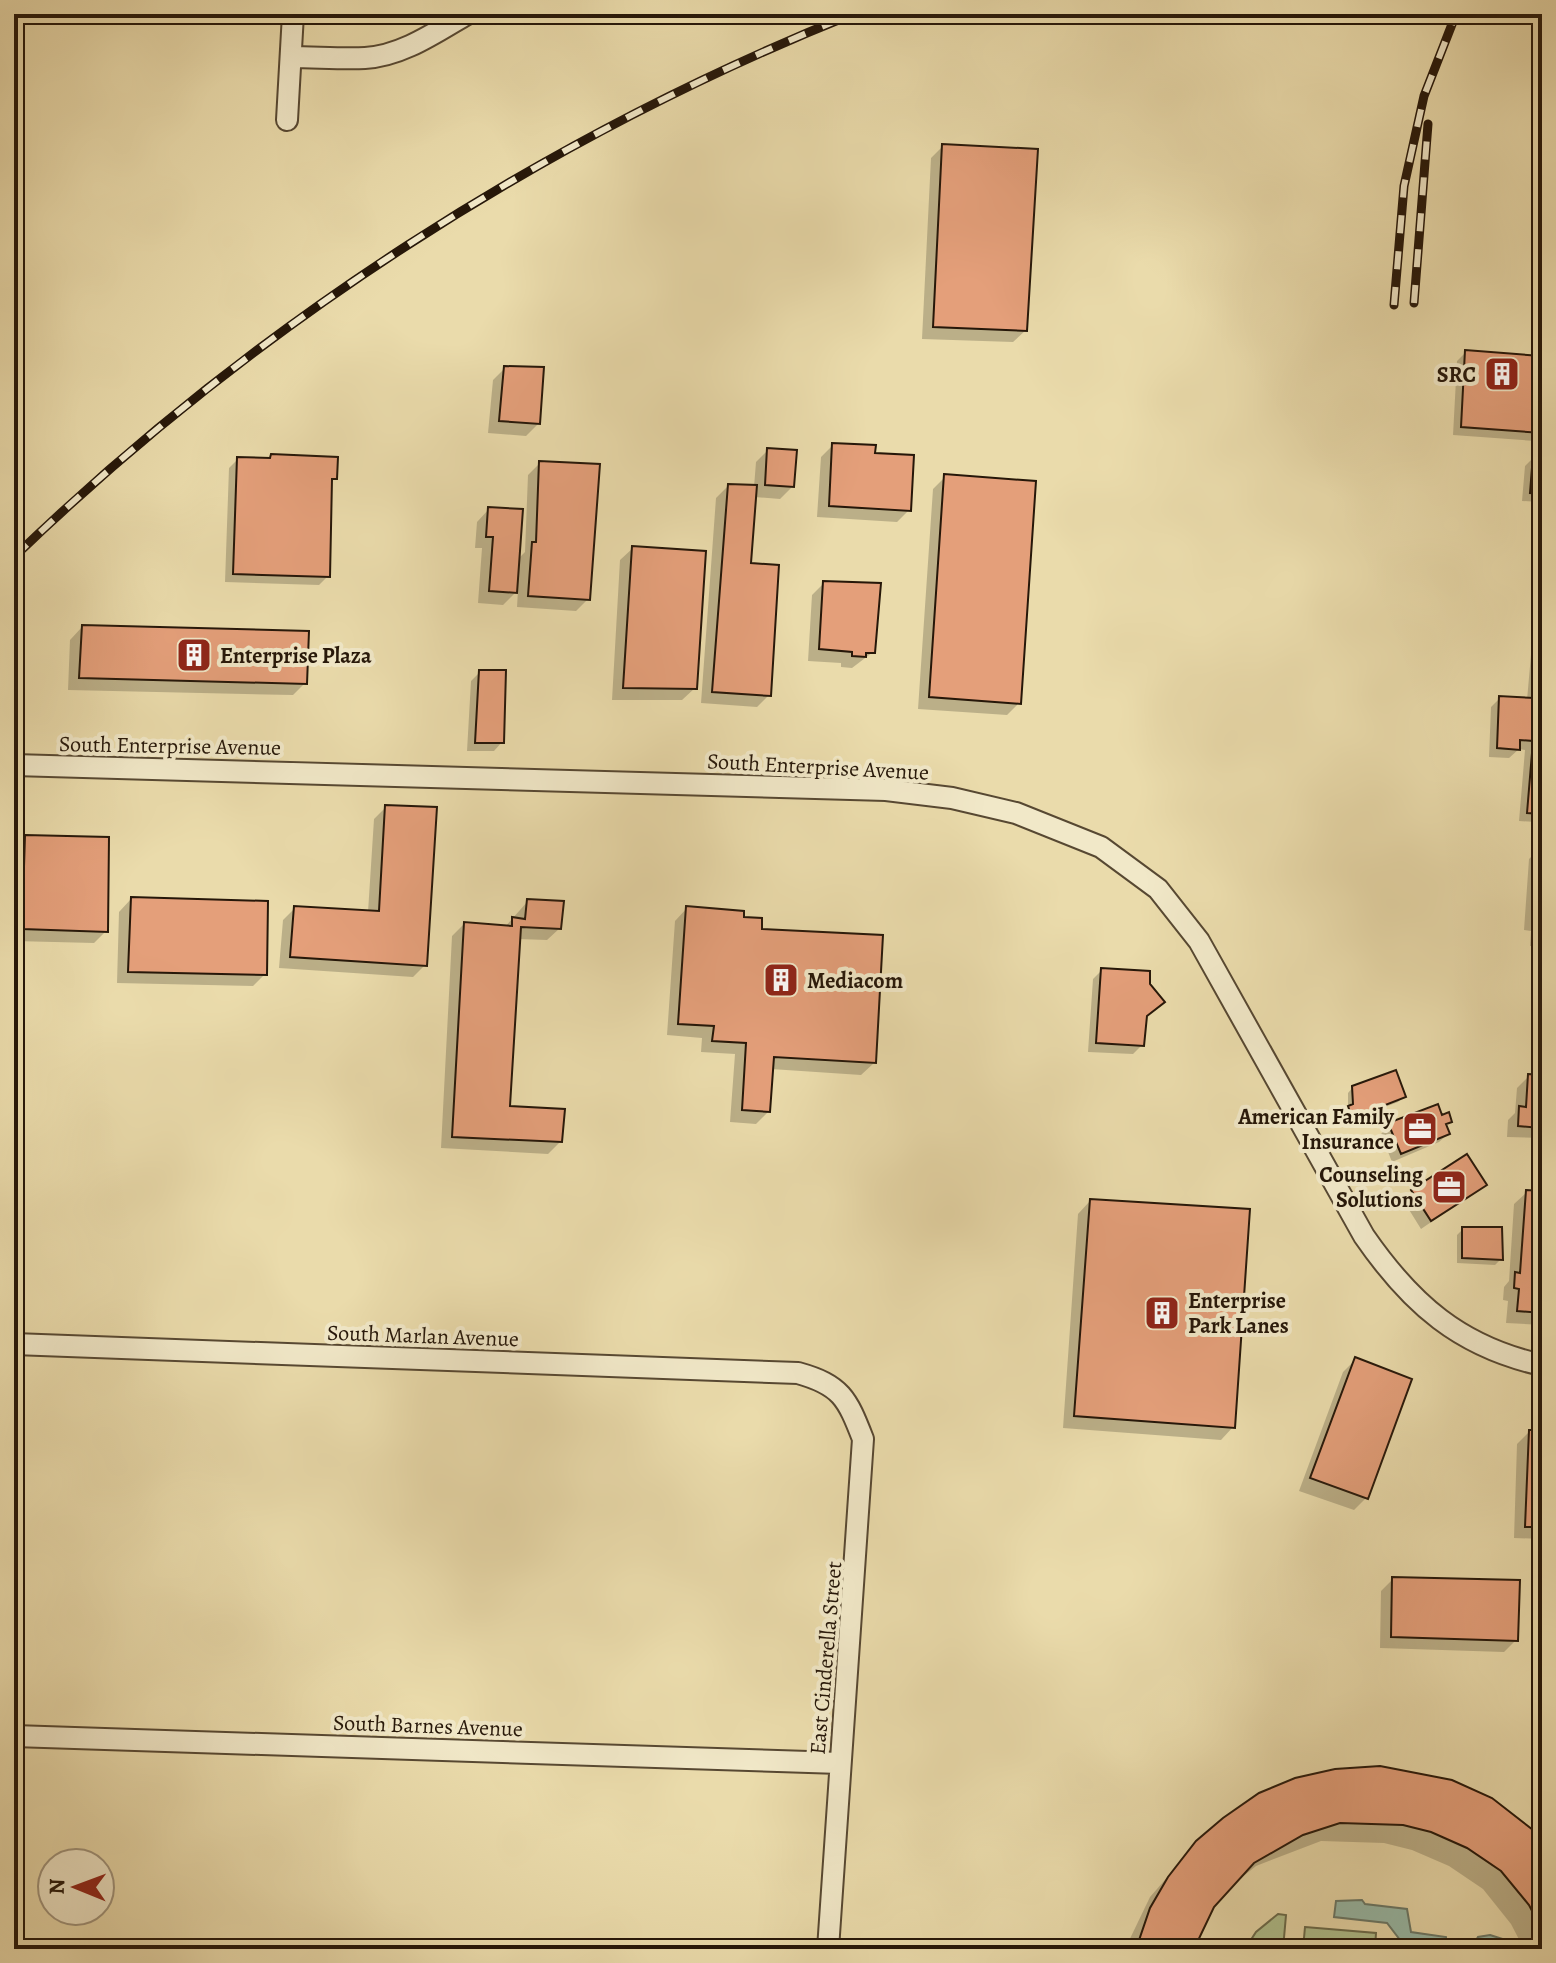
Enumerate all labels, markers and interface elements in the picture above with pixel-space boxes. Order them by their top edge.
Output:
building icon: SRC [1483,355,1521,393]
place label: SRC [1437,360,1476,390]
building icon: Enterprise Plaza [175,636,213,674]
place label: Enterprise Plaza [220,641,372,671]
street label: South Enterprise Avenue [59,729,281,763]
street label: South Enterprise Avenue [706,746,930,788]
building icon: Mediacom [762,961,800,999]
place label: Mediacom [807,966,903,996]
place label: American Family Insurance [1237,1102,1395,1157]
office icon: American Family Insurance [1401,1110,1439,1148]
place label: Counseling Solutions [1319,1160,1424,1215]
office icon: Counseling Solutions [1430,1168,1468,1206]
place label: Enterprise Park Lanes [1188,1286,1289,1341]
building icon: Enterprise Park Lanes [1143,1294,1181,1332]
street label: South Marlan Avenue [326,1318,519,1354]
street label: East Cinderella Street [803,1560,849,1756]
street label: South Barnes Avenue [333,1708,523,1744]
north arrow [36,1847,116,1927]
text: N [42,1878,72,1895]

